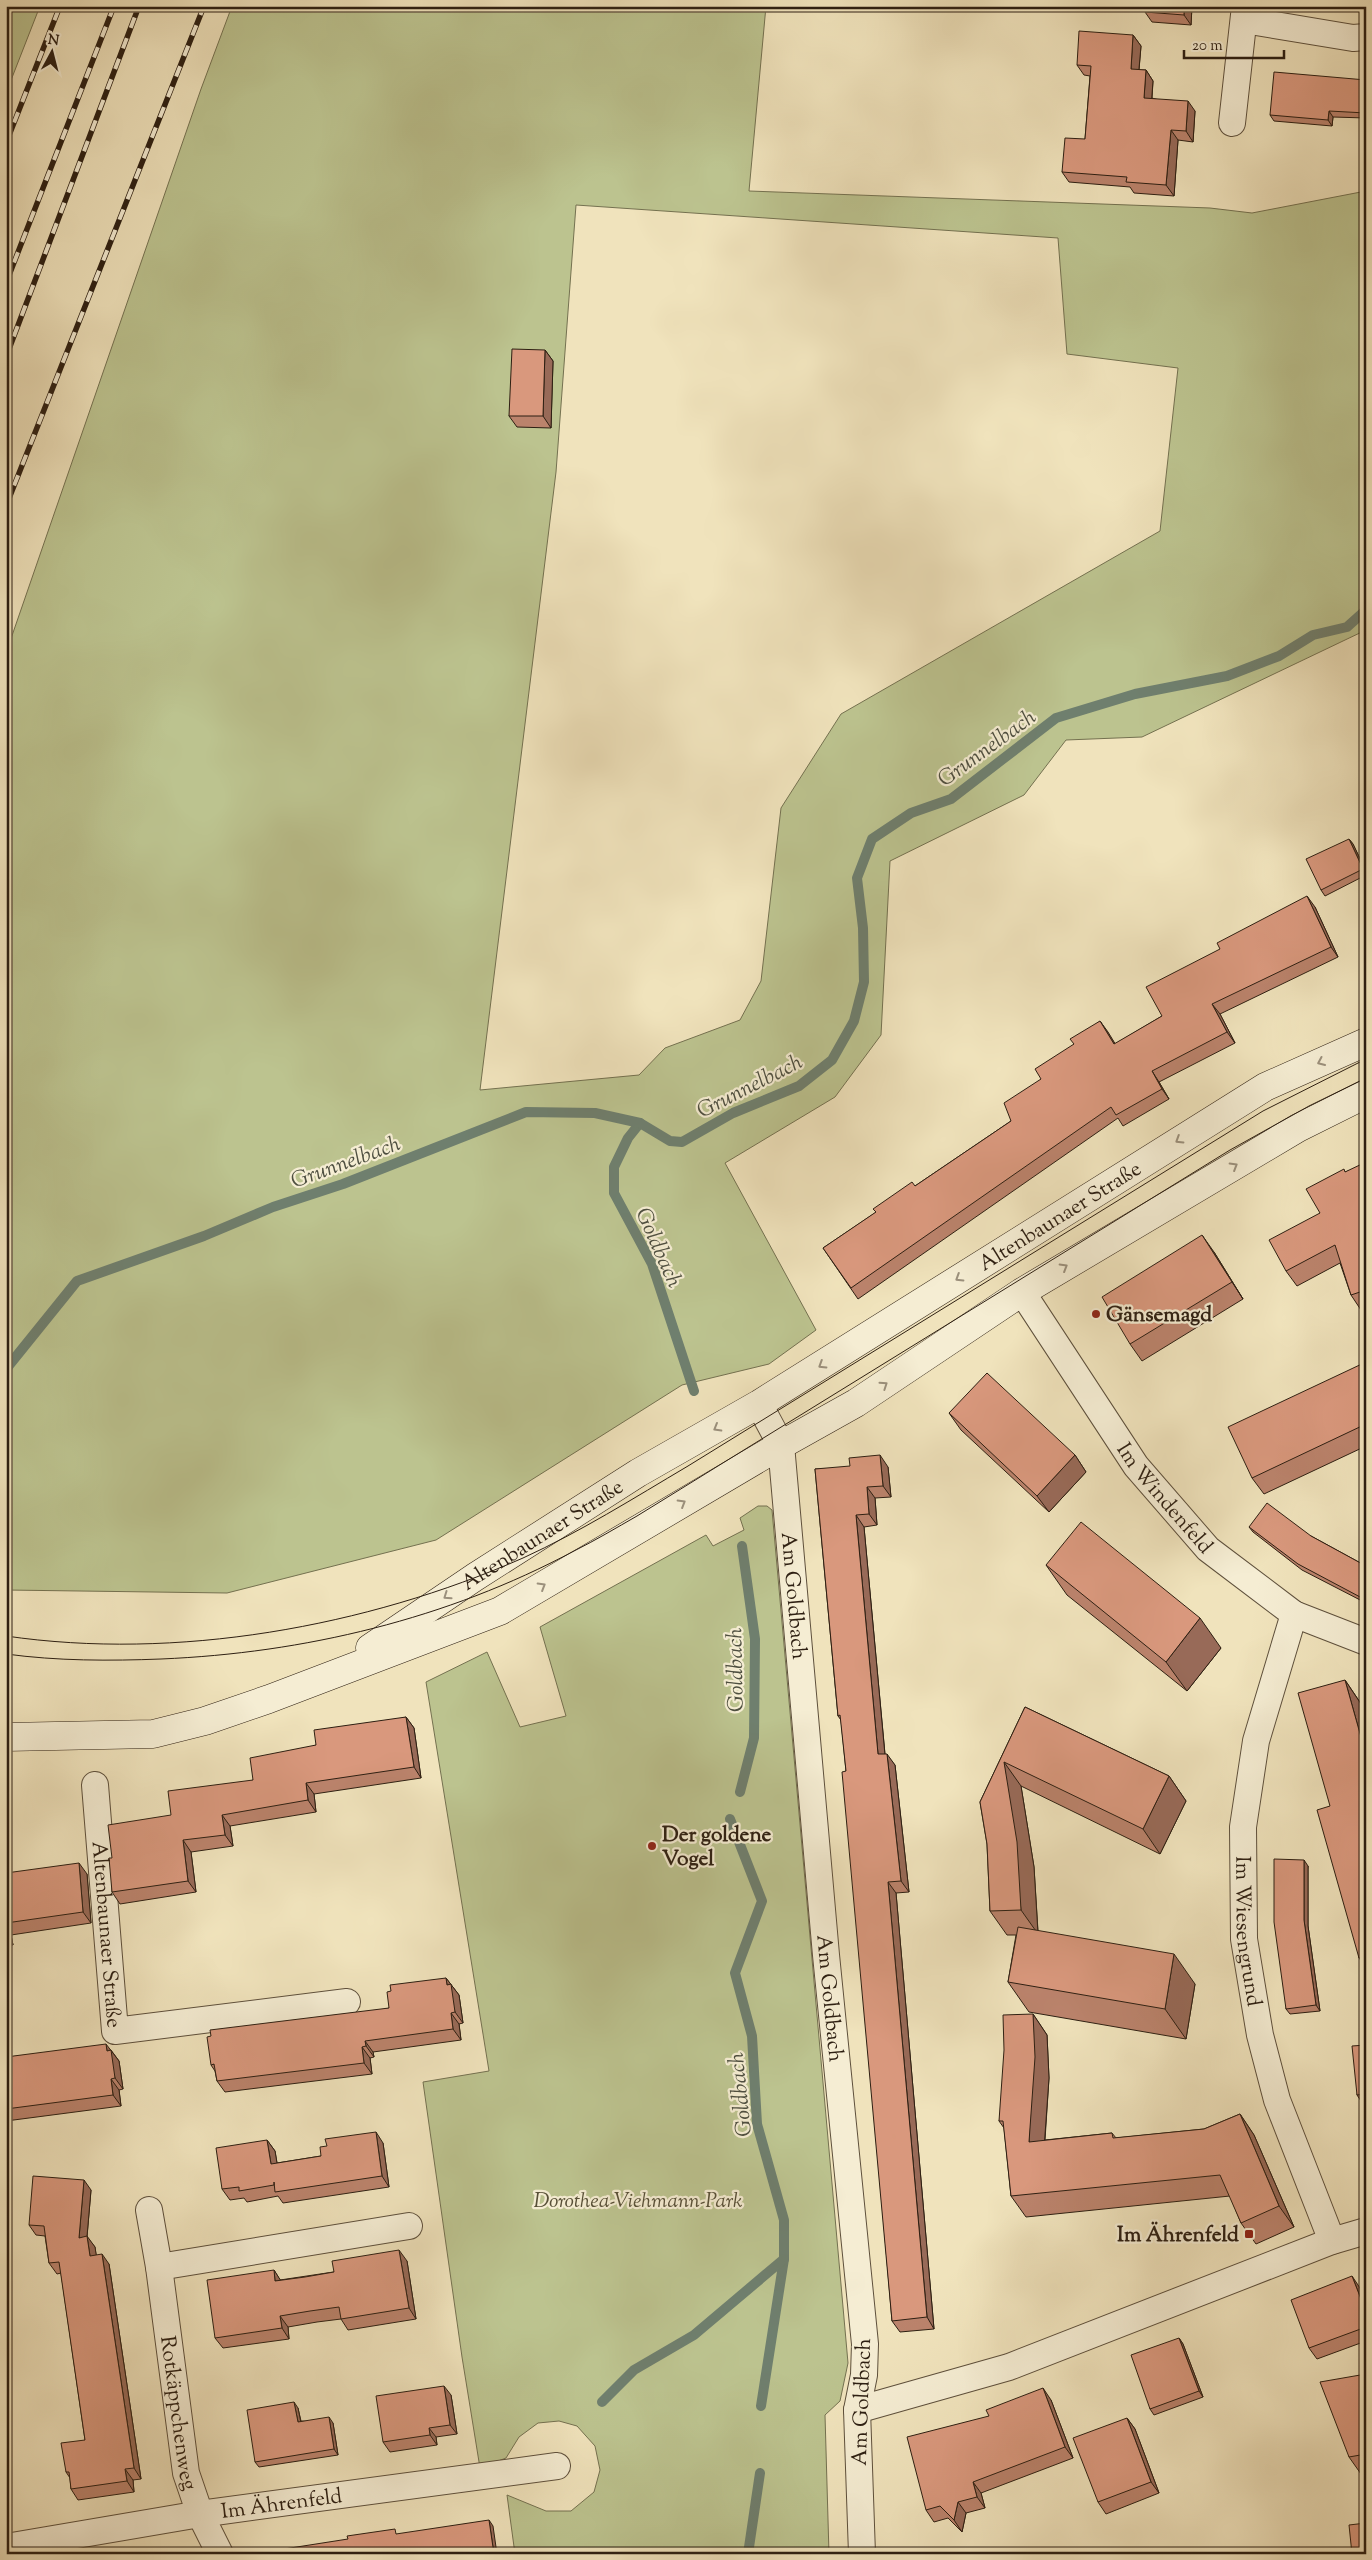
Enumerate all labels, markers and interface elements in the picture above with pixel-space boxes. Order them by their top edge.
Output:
north arrow [28,28,78,78]
scale bar [1184,28,1284,60]
text: N [47,30,60,52]
text: 20 m [1192,36,1223,57]
water label: Grunnelbach [932,703,1044,796]
water label: Grunnelbach [692,1047,809,1128]
one-way arrow [1317,1055,1326,1066]
water label: Grunnelbach [287,1129,406,1198]
one-way arrow [1176,1134,1185,1144]
street label: Altenbaunaer Straße [973,1155,1148,1280]
one-way arrow [1229,1163,1238,1173]
water label: Goldbach [625,1203,689,1294]
one-way arrow [1059,1264,1068,1274]
one-way arrow [956,1272,965,1282]
place label: Gänsemagd [1106,1301,1212,1331]
marker: Gänsemagd [1090,1308,1102,1320]
one-way arrow [818,1358,827,1368]
one-way arrow [878,1382,887,1391]
one-way arrow [713,1422,722,1432]
street label: Im Windenfeld [1108,1438,1219,1561]
street label: Altenbaunaer Straße [456,1473,630,1599]
one-way arrow [677,1500,686,1510]
street label: Am Goldbach [772,1531,813,1661]
one-way arrow [537,1583,546,1593]
one-way arrow [443,1590,453,1599]
water label: Goldbach [720,1627,754,1712]
place label: Der goldene Vogel [662,1821,772,1875]
street label: Altenbaunaer Straße [83,1840,128,2029]
marker: Der goldene Vogel [646,1840,658,1852]
street label: Im Wiesengrund [1226,1856,1268,2009]
street label: Am Goldbach [807,1934,850,2064]
water label: Goldbach [722,2051,762,2138]
park label: Dorothea-Viehmann-Park [534,2187,743,2217]
place label: Im Ährenfeld [1117,2221,1239,2251]
marker: Im Ährenfeld [1243,2228,1255,2240]
street label: Rotkäppchenweg [151,2334,204,2495]
street label: Am Goldbach [846,2338,880,2466]
street label: Im Ährenfeld [219,2482,344,2528]

